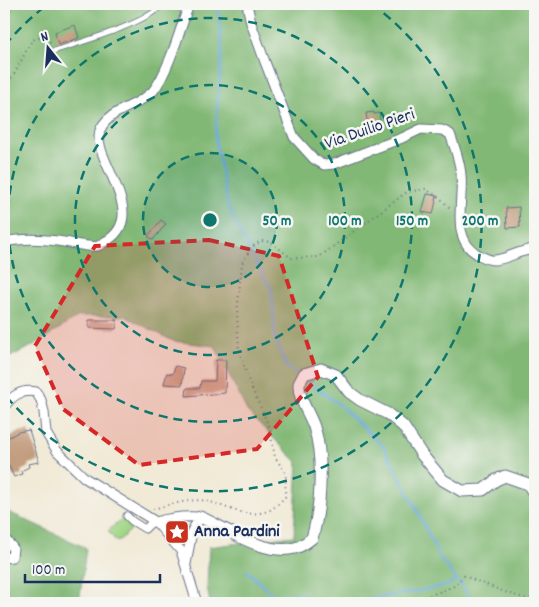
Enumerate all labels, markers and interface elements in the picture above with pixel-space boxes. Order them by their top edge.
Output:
north arrow [22,22,72,72]
text: N [39,27,51,48]
street label: Via Duilio Pieri [322,103,418,157]
centre of rings [201,211,219,229]
text: 50 m [263,211,291,233]
text: 100 m [328,211,362,233]
text: 150 m [396,211,428,233]
text: 200 m [462,211,498,233]
place icon: Anna Pardini [164,519,190,545]
place label: Anna Pardini [194,520,280,545]
scale bar [25,552,160,584]
text: 100 m [32,560,65,582]

